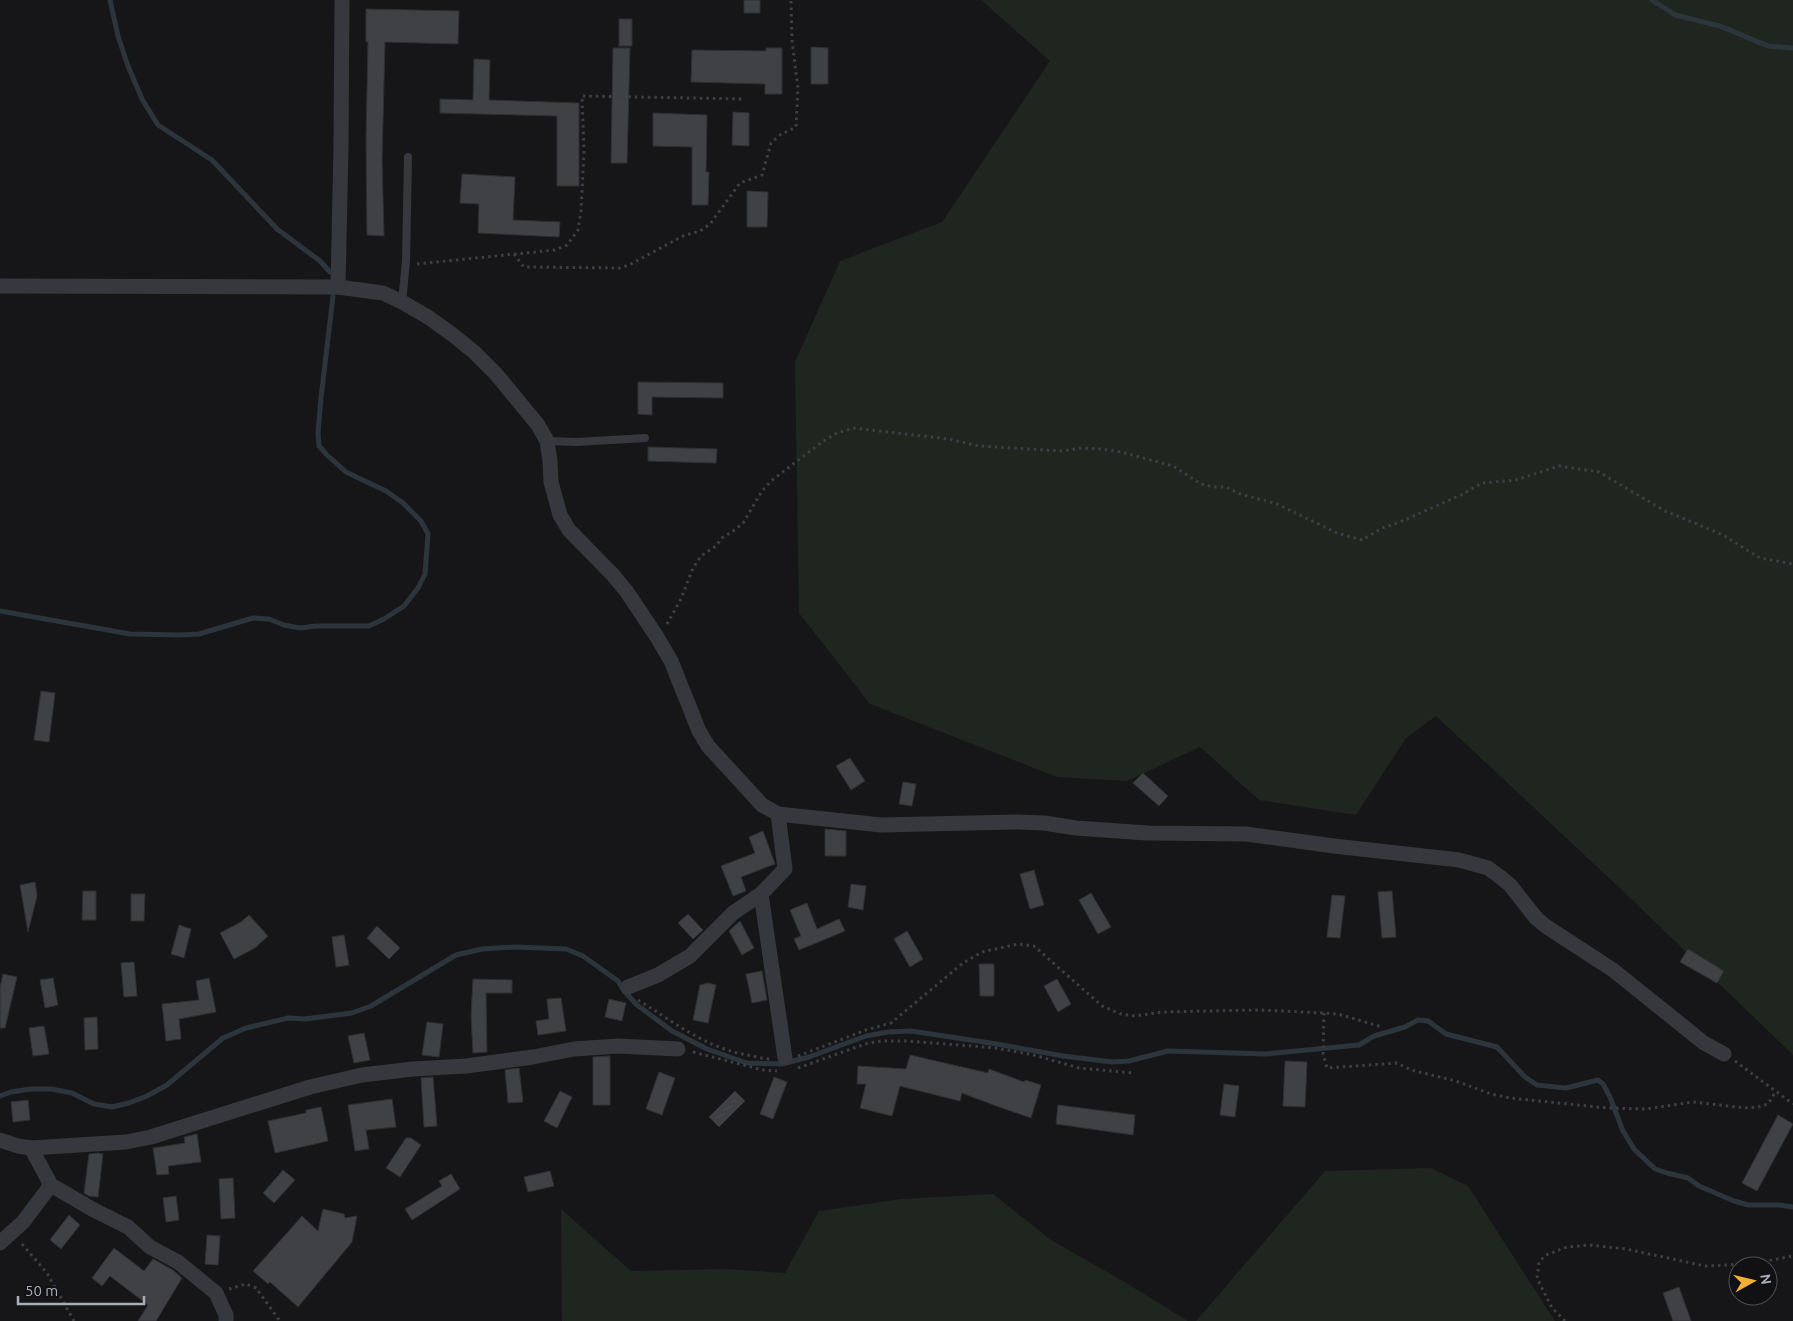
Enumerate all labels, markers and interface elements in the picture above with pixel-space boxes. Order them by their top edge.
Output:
north arrow [1728,1256,1778,1306]
text: N [1757,1273,1775,1285]
scale bar [18,1274,144,1306]
text: 50 m [25,1282,58,1299]

